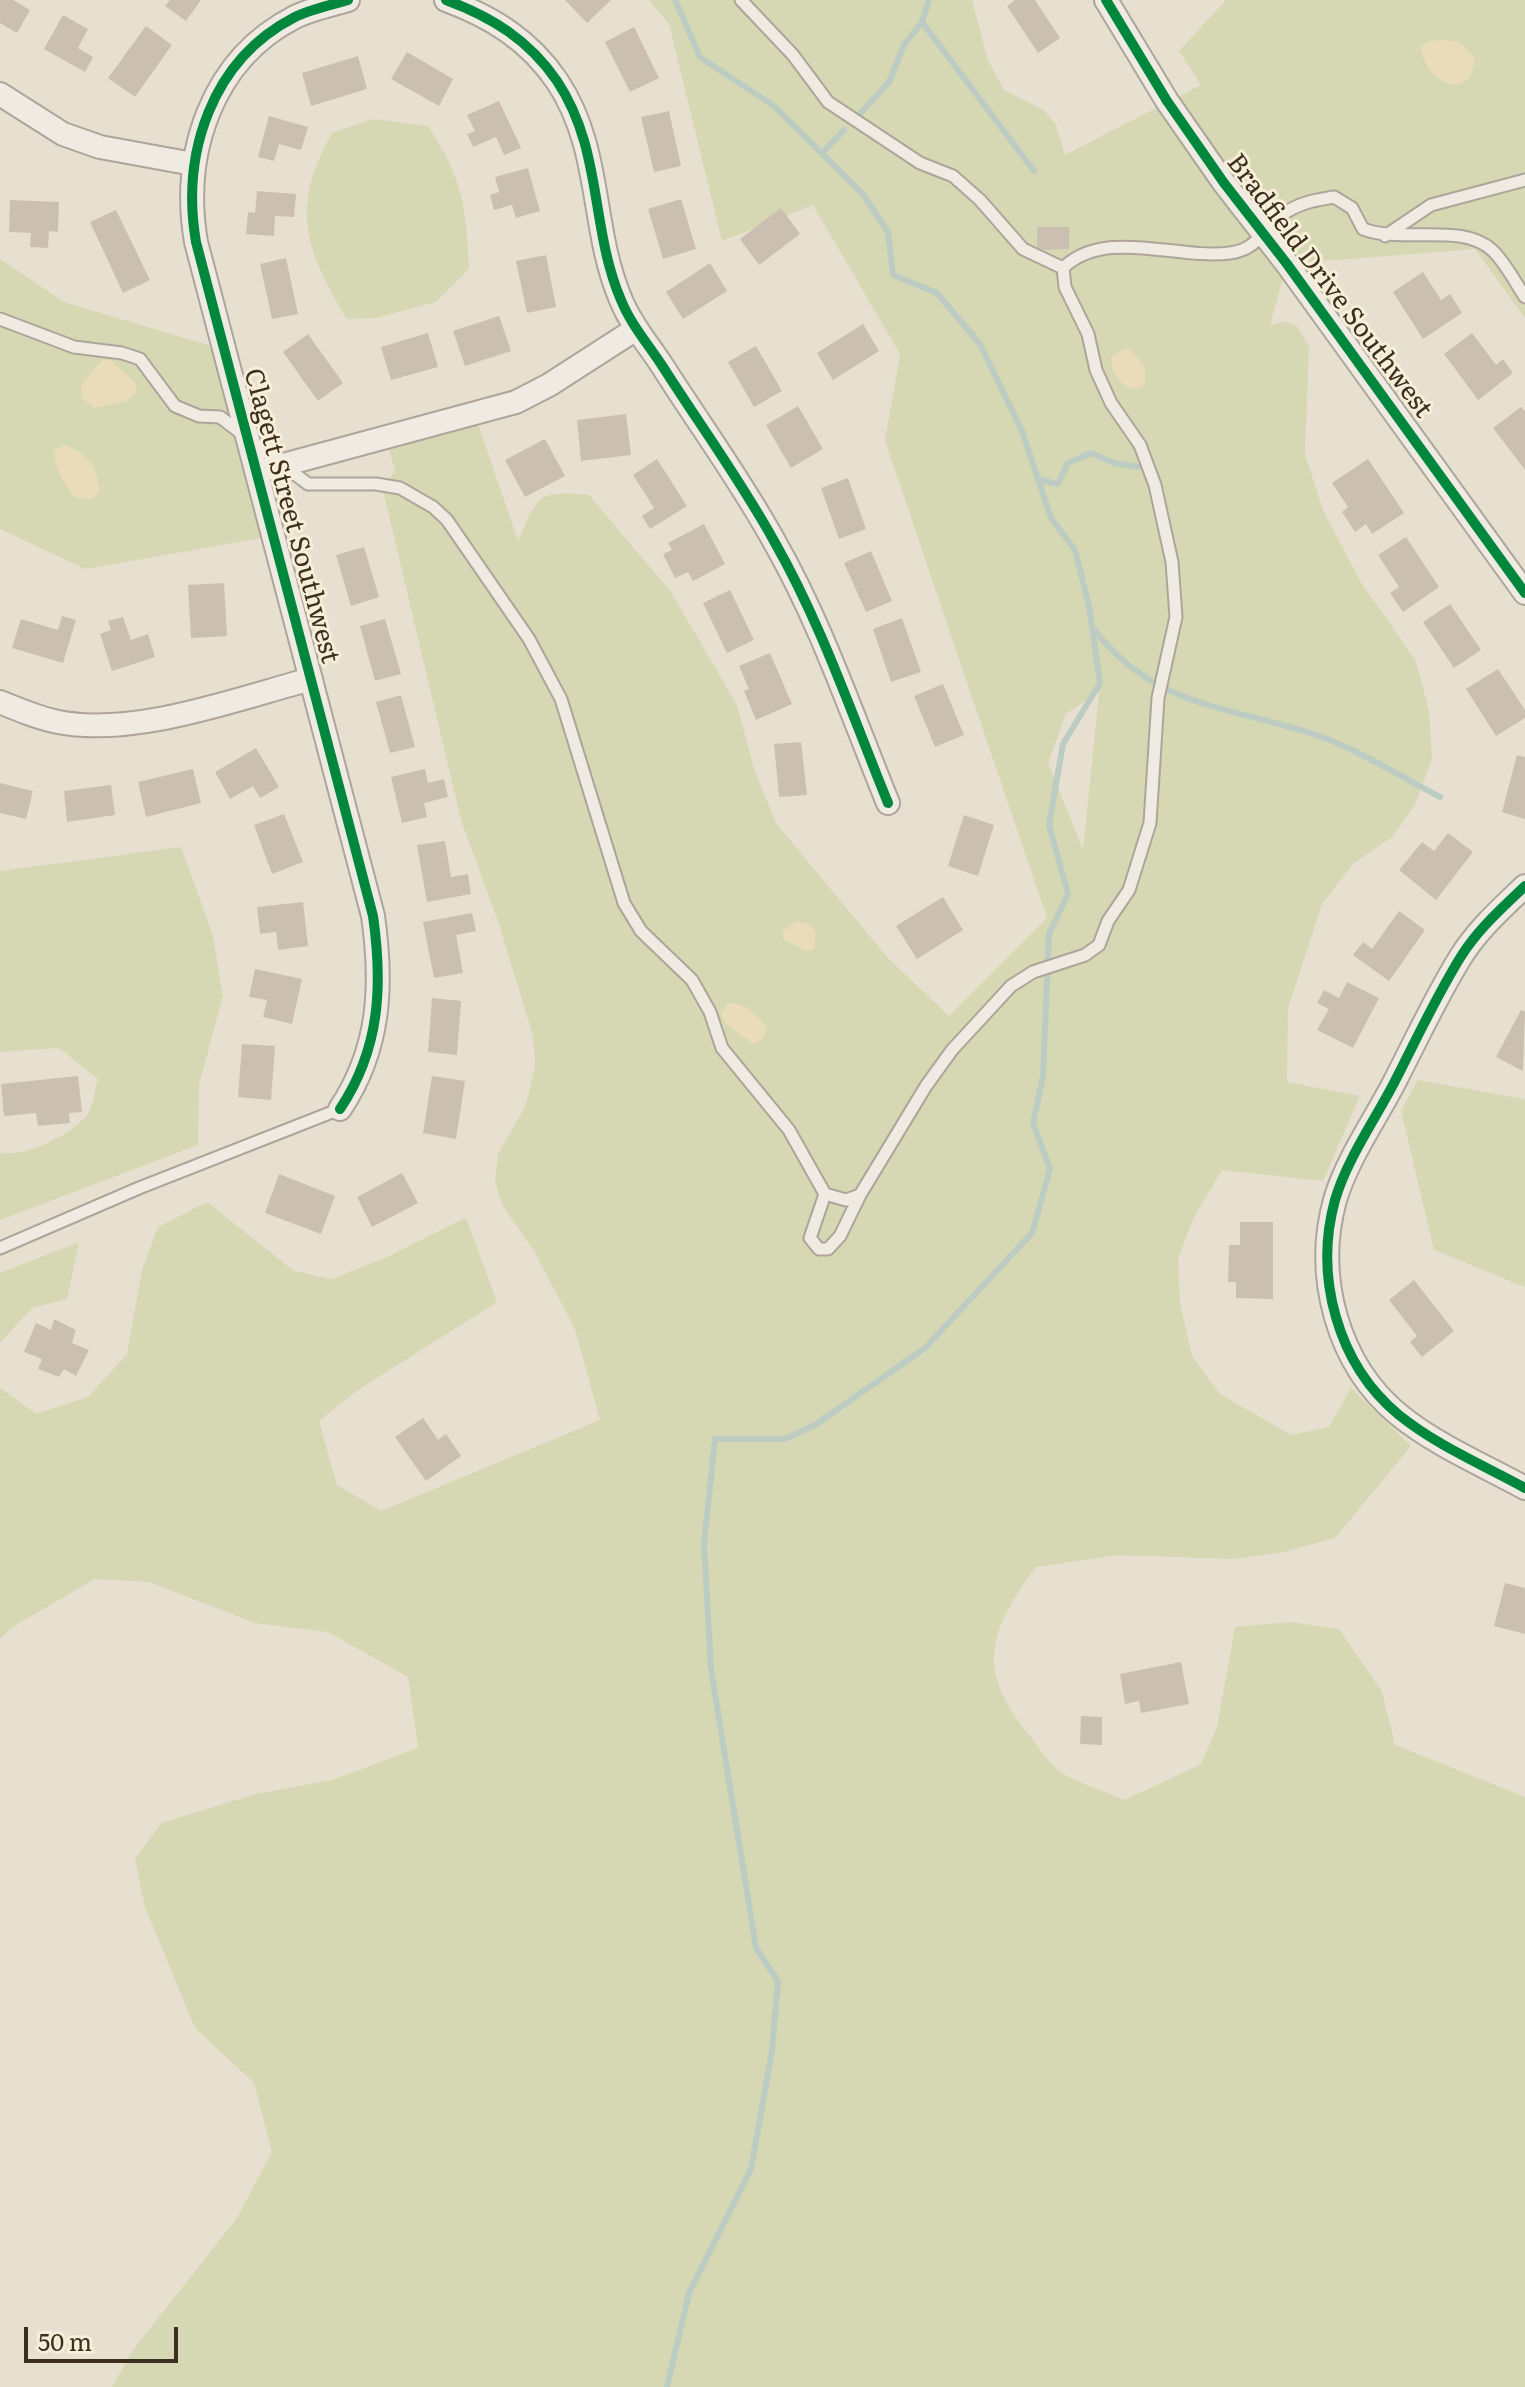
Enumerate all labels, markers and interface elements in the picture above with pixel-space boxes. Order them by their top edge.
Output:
street label: Bradfield Drive Southwest [1220,148,1438,424]
street label: Clagett Street Southwest [237,365,345,667]
scale bar [28,2311,182,2361]
text: 50 m [38,2323,92,2358]

